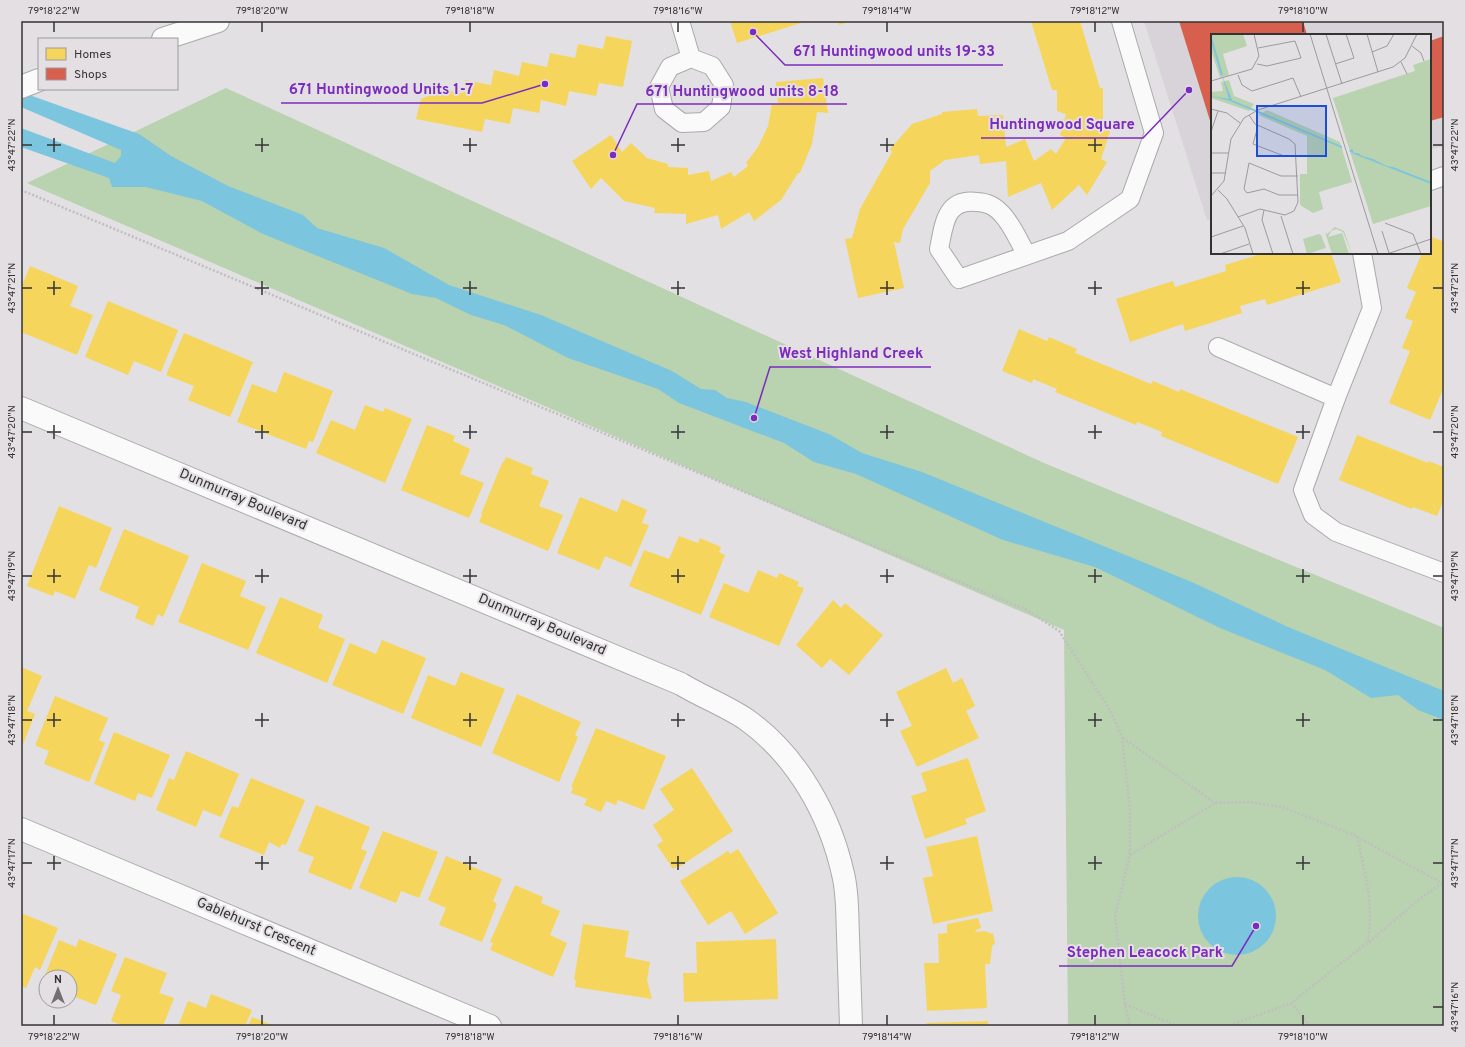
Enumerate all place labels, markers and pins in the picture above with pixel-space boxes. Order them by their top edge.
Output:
callout: 671 Huntingwood units 19-33 [785,38,1003,65]
callout: 671 Huntingwood Units 1-7 [281,76,482,103]
callout: 671 Huntingwood units 8-18 [637,77,847,104]
callout: Huntingwood Square [981,111,1143,138]
callout: West Highland Creek [770,340,931,367]
callout: Stephen Leacock Park [1059,939,1232,966]

